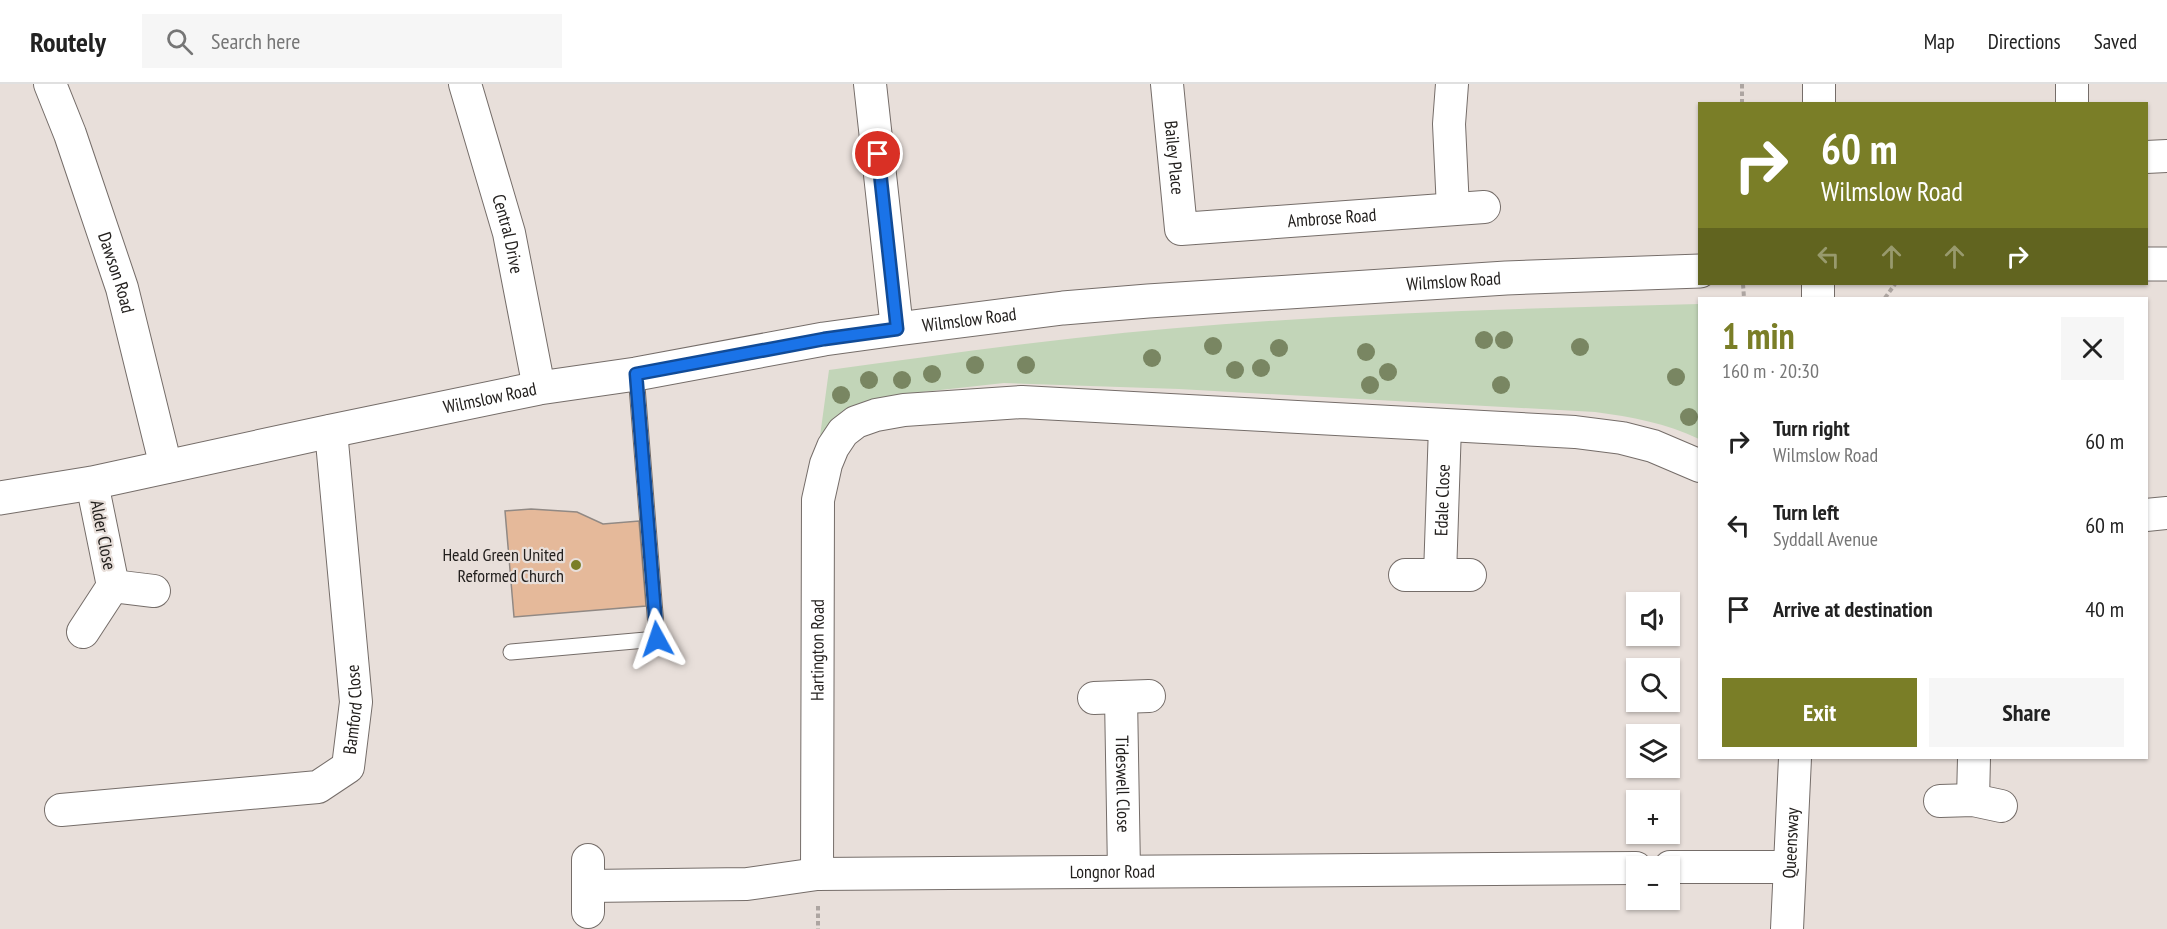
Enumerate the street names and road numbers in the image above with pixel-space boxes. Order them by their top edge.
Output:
street label: Bailey Place [1160,120,1190,196]
street label: Central Drive [487,191,529,275]
street label: Ambrose Road [1287,203,1377,232]
street label: Dawson Road [93,229,140,315]
street label: Wilmslow Road [1406,266,1502,295]
street label: Wilmslow Road [921,302,1018,337]
street label: Wilmslow Road [441,377,538,419]
street label: Edale Close [1429,464,1455,536]
street label: Alder Close [85,498,121,572]
street label: Hartington Road [805,599,829,701]
street label: Bamford Close [338,664,367,756]
street label: Tideswell Close [1111,735,1135,833]
street label: Queensway [1777,807,1804,879]
street label: Longnor Road [1070,860,1155,883]

